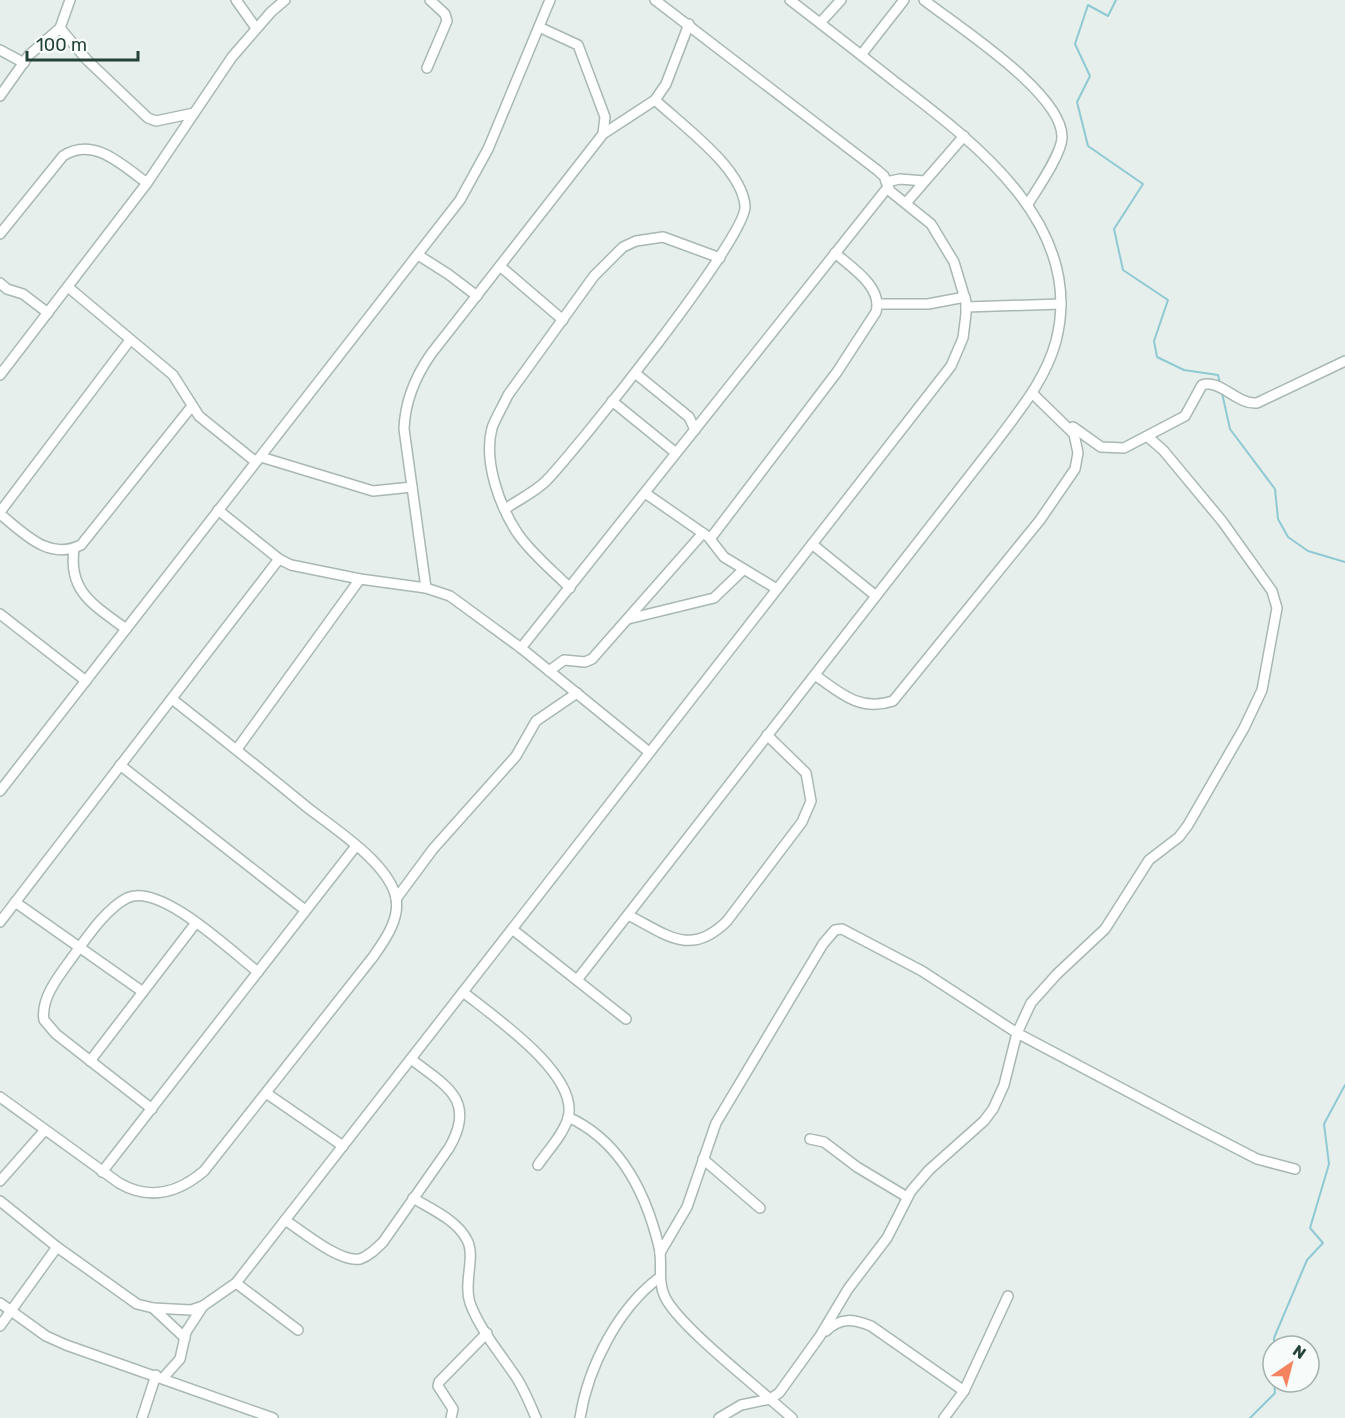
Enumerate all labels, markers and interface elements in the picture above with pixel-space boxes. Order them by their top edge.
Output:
scale bar [27,24,138,62]
text: 100 m [36,34,87,56]
north arrow [1261,1334,1321,1394]
text: N [1289,1341,1309,1363]

